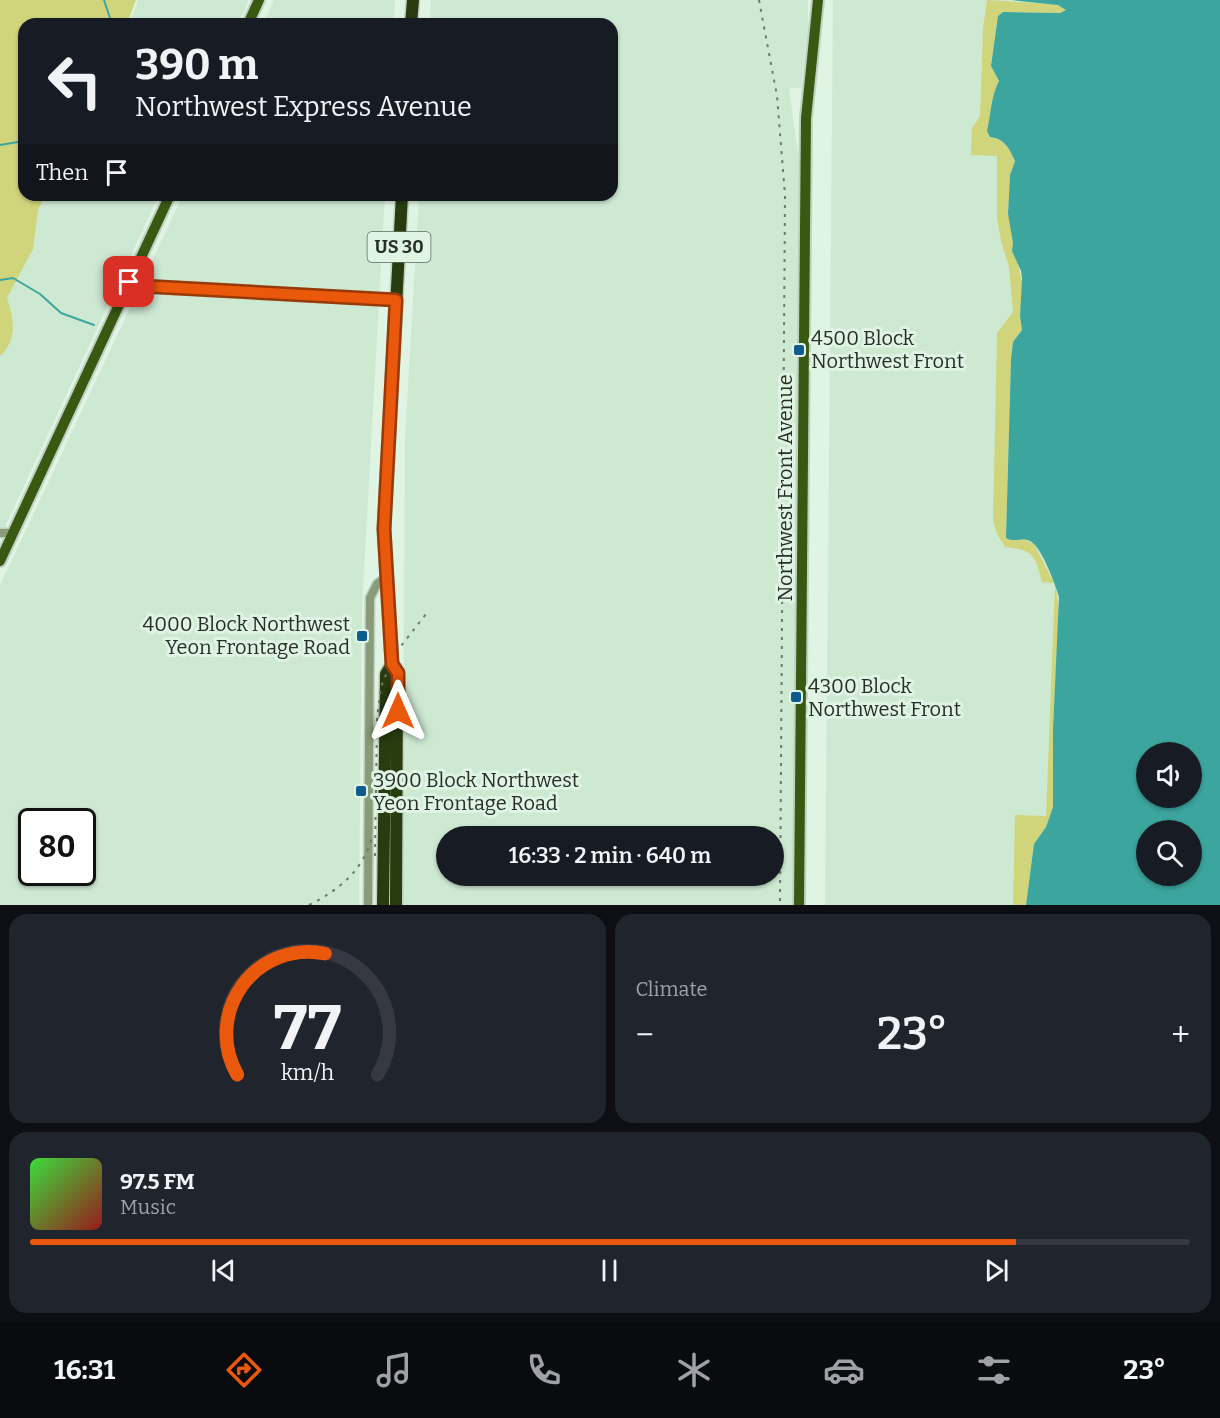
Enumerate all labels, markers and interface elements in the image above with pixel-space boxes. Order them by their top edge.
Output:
text: 390 m [135,40,258,90]
icon: left [36,42,114,120]
text: Northwest Express Avenue [135,91,472,123]
icon: arrive [100,156,133,189]
text: Then [36,159,88,186]
road number: US 30 [368,232,430,262]
pin [103,256,154,307]
icon: arrive [112,265,145,298]
place label: 4500 Block Northwest Front [811,326,964,373]
marker: 4500 Block Northwest Front [792,343,806,357]
street label: Northwest Front Avenue [773,374,797,602]
place label: 4000 Block Northwest Yeon Frontage Road [143,612,350,659]
marker: 4000 Block Northwest Yeon Frontage Road [355,629,369,643]
place label: 4300 Block Northwest Front [808,674,961,721]
position arrow [366,679,430,743]
marker: 4300 Block Northwest Front [789,690,803,704]
map controls [1136,742,1202,886]
button: sound [1136,742,1202,808]
place label: 3900 Block Northwest Yeon Frontage Road [373,768,579,815]
marker: 3900 Block Northwest Yeon Frontage Road [354,784,368,798]
speed limit sign: 80 [18,808,96,886]
button: search [1136,820,1202,886]
text: 16:33 · 2 min · 640 m [509,842,711,869]
text: Climate [636,977,707,1001]
text: 77 [273,991,341,1066]
text: 23° [877,1007,948,1061]
text: − [636,1015,654,1055]
text: + [1171,1015,1190,1055]
text: km/h [281,1061,334,1087]
text: 97.5 FM [120,1168,195,1195]
text: Music [120,1195,176,1219]
icon: previous [207,1254,240,1287]
icon: pause [593,1254,626,1287]
icon: next [980,1254,1013,1287]
icon: directions [223,1349,265,1391]
icon: music [373,1349,415,1391]
icon: phone [523,1349,565,1391]
icon: climate [673,1349,715,1391]
icon: car [823,1349,865,1391]
icon: filters [973,1349,1015,1391]
text: 16:31 [54,1354,115,1386]
text: 23° [1123,1354,1166,1386]

